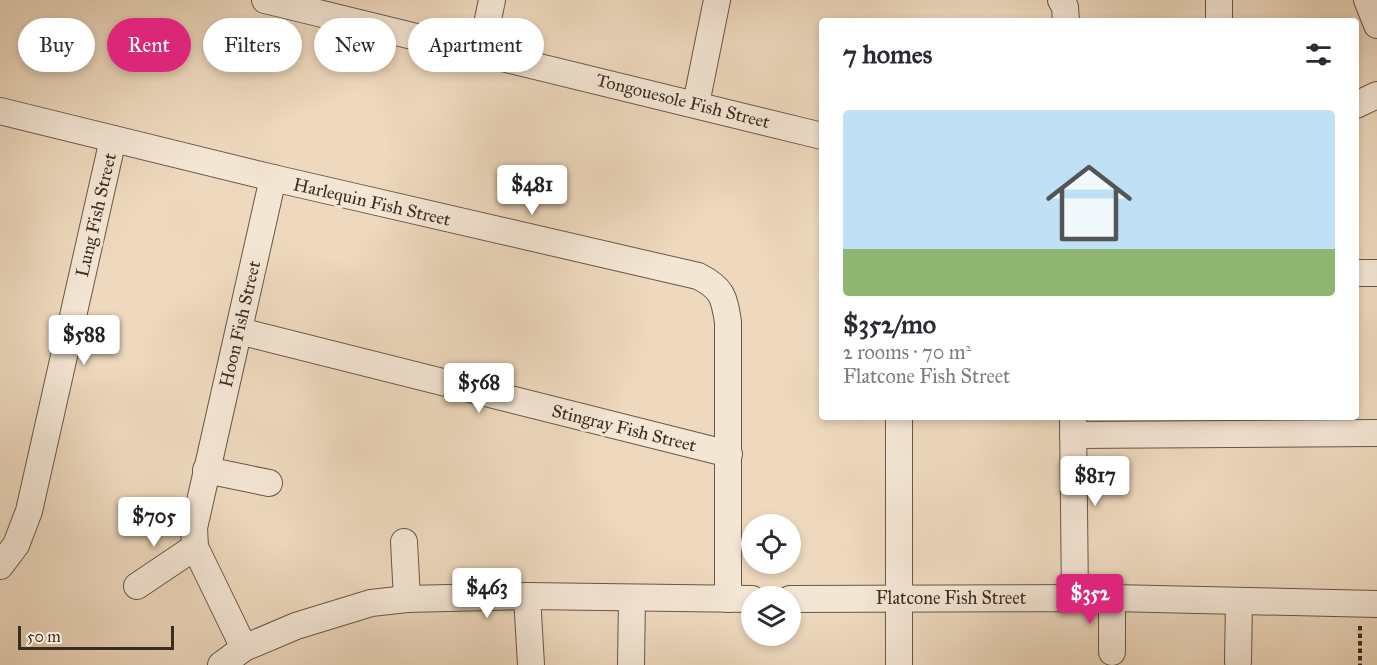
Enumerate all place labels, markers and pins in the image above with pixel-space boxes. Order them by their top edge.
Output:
pin: $481 [496,165,568,216]
pin: $588 [48,315,120,366]
pin: $568 [443,363,515,414]
pin: $817 [1059,456,1131,507]
pin: $705 [118,497,190,548]
pin: $463 [451,568,523,619]
pin: $352 [1054,574,1126,625]

